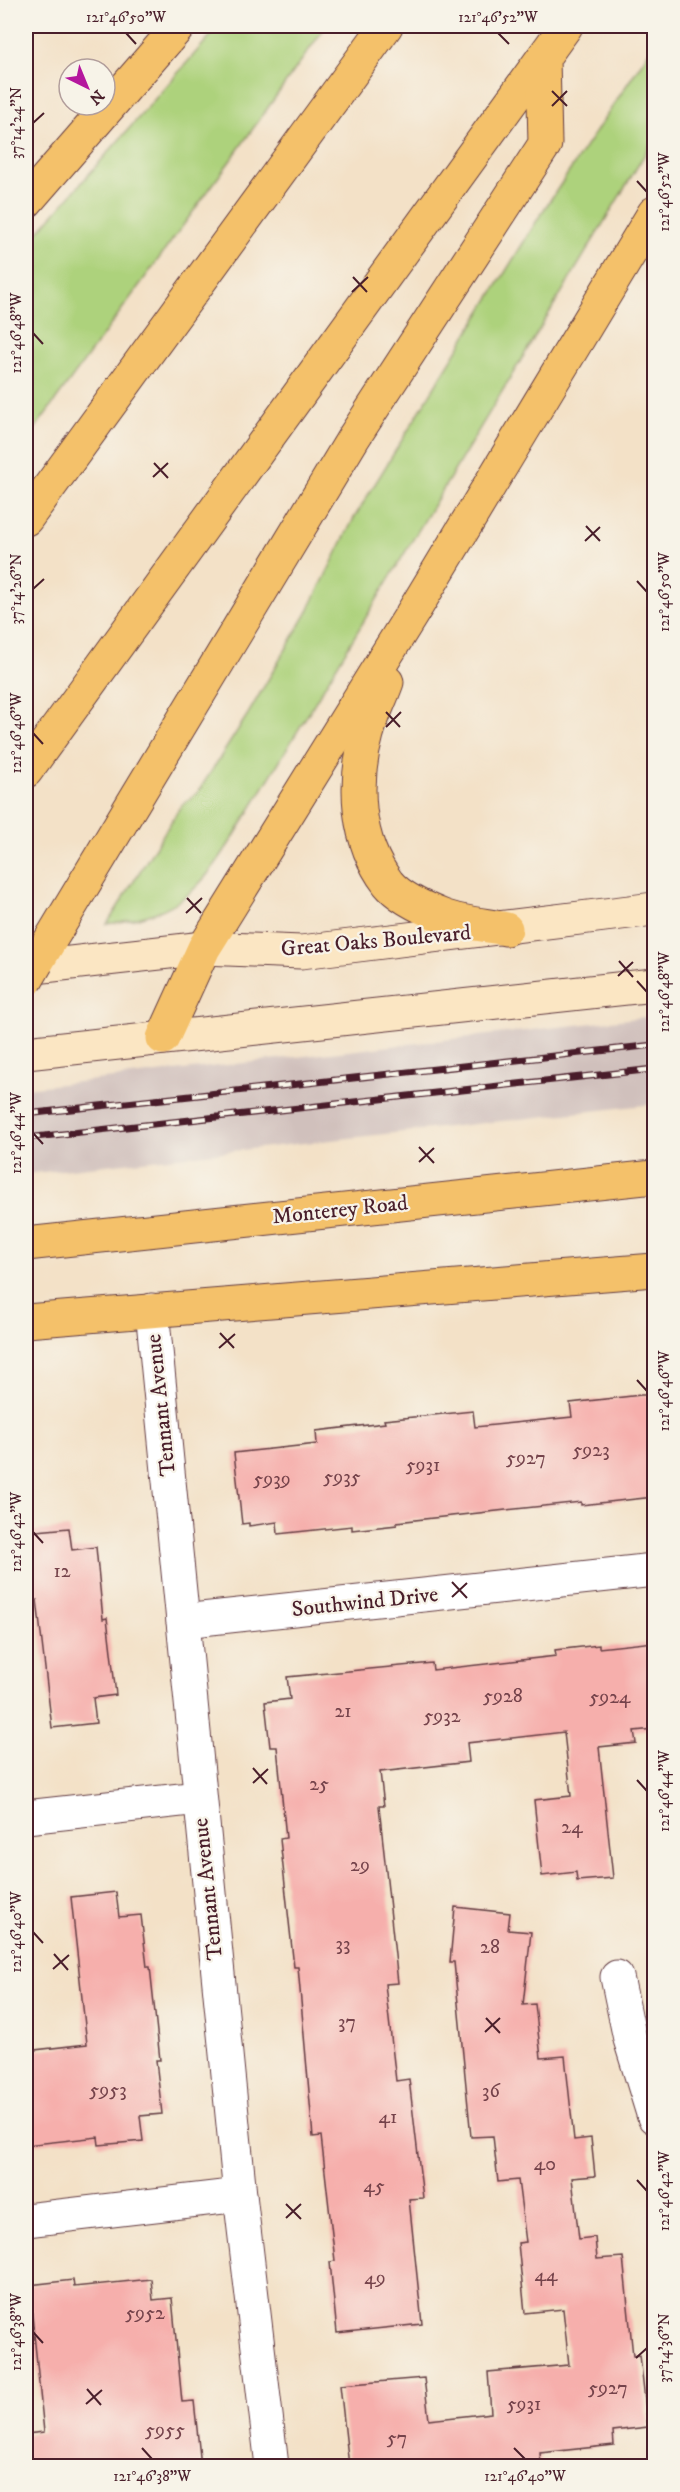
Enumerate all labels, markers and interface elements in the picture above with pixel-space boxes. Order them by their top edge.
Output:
text: 121°46'50"W [86,8,166,27]
text: 121°46'52"W [458,8,538,27]
north arrow [57,57,117,117]
text: N [85,85,108,109]
text: 37°14'24"N [7,87,26,159]
text: 121°46'52"W [655,152,674,232]
text: 121°46'48"W [7,292,26,373]
text: 121°46'50"W [655,552,674,632]
text: 37°14'26"N [7,553,26,625]
text: 121°46'46"W [7,692,26,774]
street label: Great Oaks Boulevard [280,919,472,963]
text: 121°46'48"W [655,951,674,1032]
text: 121°46'44"W [7,1092,26,1174]
street label: Monterey Road [271,1189,409,1231]
street label: Tennant Avenue [140,1333,182,1477]
text: 121°46'46"W [655,1350,674,1432]
house number: 5923 [572,1438,610,1463]
house number: 5927 [506,1446,546,1471]
house number: 5931 [406,1453,440,1478]
house number: 5935 [323,1465,361,1490]
house number: 5939 [253,1467,291,1492]
text: 121°46'42"W [7,1491,26,1572]
house number: 12 [53,1559,71,1584]
street label: Southwind Drive [290,1581,440,1623]
house number: 5928 [483,1684,523,1709]
house number: 5924 [589,1685,631,1710]
house number: 21 [334,1699,352,1724]
house number: 5932 [423,1704,461,1729]
text: 121°46'44"W [655,1750,674,1832]
house number: 25 [309,1772,329,1797]
house number: 24 [561,1815,583,1840]
street label: Tennant Avenue [187,1817,229,1961]
house number: 29 [350,1853,370,1878]
text: 121°46'40"W [7,1891,26,1973]
house number: 33 [336,1932,350,1957]
house number: 28 [480,1935,500,1960]
house number: 37 [338,2010,356,2035]
house number: 5953 [89,2078,127,2103]
house number: 36 [482,2079,501,2104]
house number: 41 [379,2105,397,2130]
text: 121°46'42"W [655,2150,674,2231]
house number: 40 [534,2152,556,2177]
house number: 45 [363,2174,385,2199]
house number: 44 [534,2263,558,2288]
house number: 49 [364,2266,386,2291]
text: 121°46'38"W [7,2293,26,2371]
house number: 5952 [125,2301,165,2326]
text: 37°14'36"N [655,2313,674,2383]
house number: 5927 [588,2376,628,2401]
house number: 5931 [507,2392,541,2417]
house number: 5955 [145,2418,185,2443]
house number: 57 [387,2426,407,2451]
text: 121°46'38"W [113,2467,191,2486]
text: 121°46'40"W [484,2467,566,2486]

